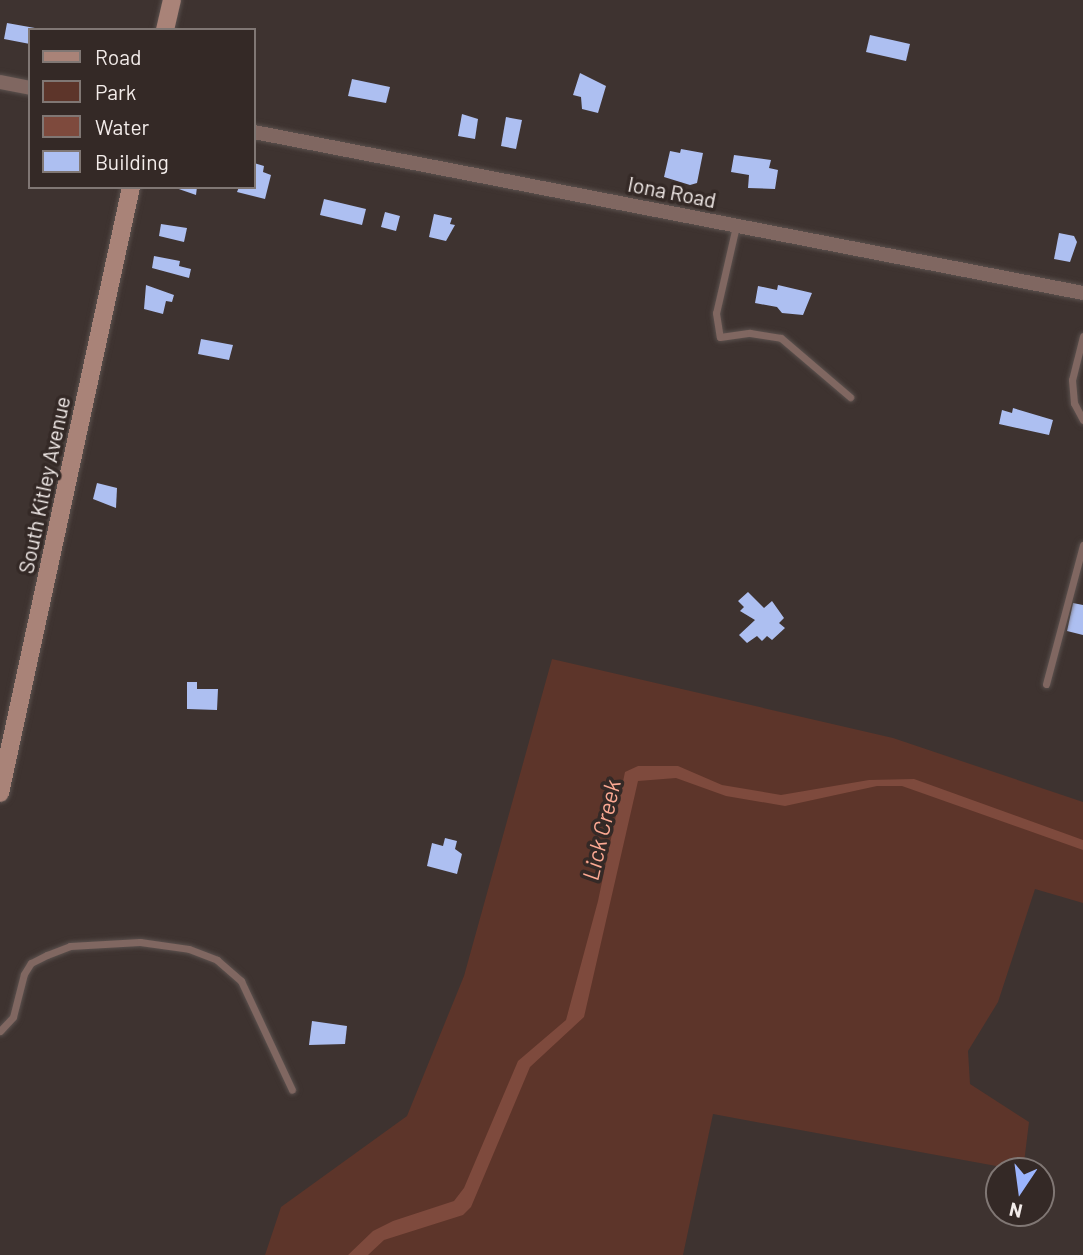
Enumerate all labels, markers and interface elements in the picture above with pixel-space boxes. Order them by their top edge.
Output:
legend [28,28,256,189]
text: Road [95,44,141,69]
text: Park [95,79,136,104]
text: Water [95,114,149,139]
text: Building [95,149,169,174]
street label: Iona Road [626,171,718,213]
street label: South Kitley Avenue [13,394,75,576]
water label: Lick Creek [576,777,626,883]
north arrow [985,1157,1055,1227]
text: N [1007,1198,1024,1224]

